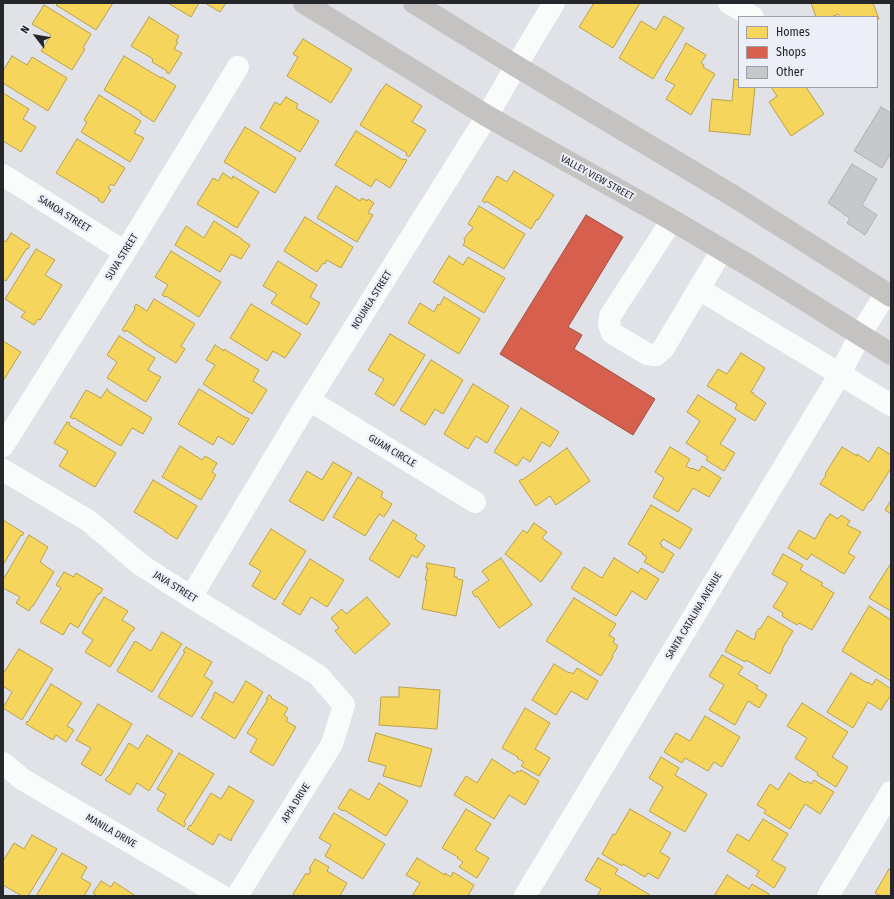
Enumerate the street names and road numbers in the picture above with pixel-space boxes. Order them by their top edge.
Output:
street label: VALLEY VIEW STREET [558,153,636,203]
street label: SAMOA STREET [35,193,93,235]
street label: SUVA STREET [103,232,141,282]
street label: NOUMEA STREET [349,269,395,331]
street label: GUAM CIRCLE [366,432,418,470]
street label: JAVA STREET [151,569,199,605]
street label: SANTA CATALINA AVENUE [663,570,725,662]
street label: APIA DRIVE [279,781,313,825]
street label: MANILA DRIVE [83,812,139,850]

